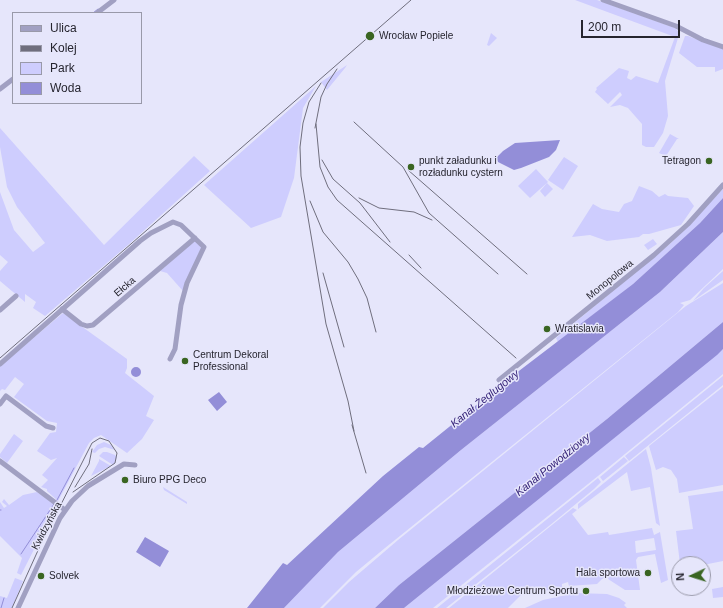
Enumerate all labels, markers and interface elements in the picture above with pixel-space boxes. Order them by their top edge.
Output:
legend [12,12,142,104]
scale bar [583,12,682,38]
text: 200 m [588,20,621,34]
text: Ulica [50,21,77,35]
marker: Wrocław Popiele [364,30,376,42]
place label: Wrocław Popiele [379,30,453,42]
text: Kolej [50,41,77,55]
text: Park [50,61,75,75]
text: Woda [50,81,81,95]
place label: punkt załadunku i rozładunku cystern [419,155,503,178]
place label: Tetragon [662,155,701,167]
marker: Tetragon [704,156,714,166]
marker: punkt załadunku i rozładunku cystern [406,162,416,172]
street label: Monopolowa [584,257,636,303]
street label: Ełcka [112,275,138,299]
place label: Wratislavia [555,323,604,335]
marker: Wratislavia [542,324,552,334]
place label: Centrum Dekoral Professional [193,349,269,372]
marker: Centrum Dekoral Professional [180,356,190,366]
water label: Kanał Żeglugowy [448,367,522,431]
water label: Kanał Powodziowy [513,431,593,499]
place label: Biuro PPG Deco [133,474,206,486]
marker: Biuro PPG Deco [120,475,130,485]
street label: Kwidzyńska [29,500,65,552]
north arrow [671,556,711,596]
place label: Hala sportowa [576,567,640,579]
marker: Hala sportowa [643,568,653,578]
place label: Solvek [49,570,79,582]
marker: Solvek [36,571,46,581]
text: N [674,572,686,581]
place label: Młodzieżowe Centrum Sportu [447,585,578,597]
marker: Młodzieżowe Centrum Sportu [581,586,591,596]

